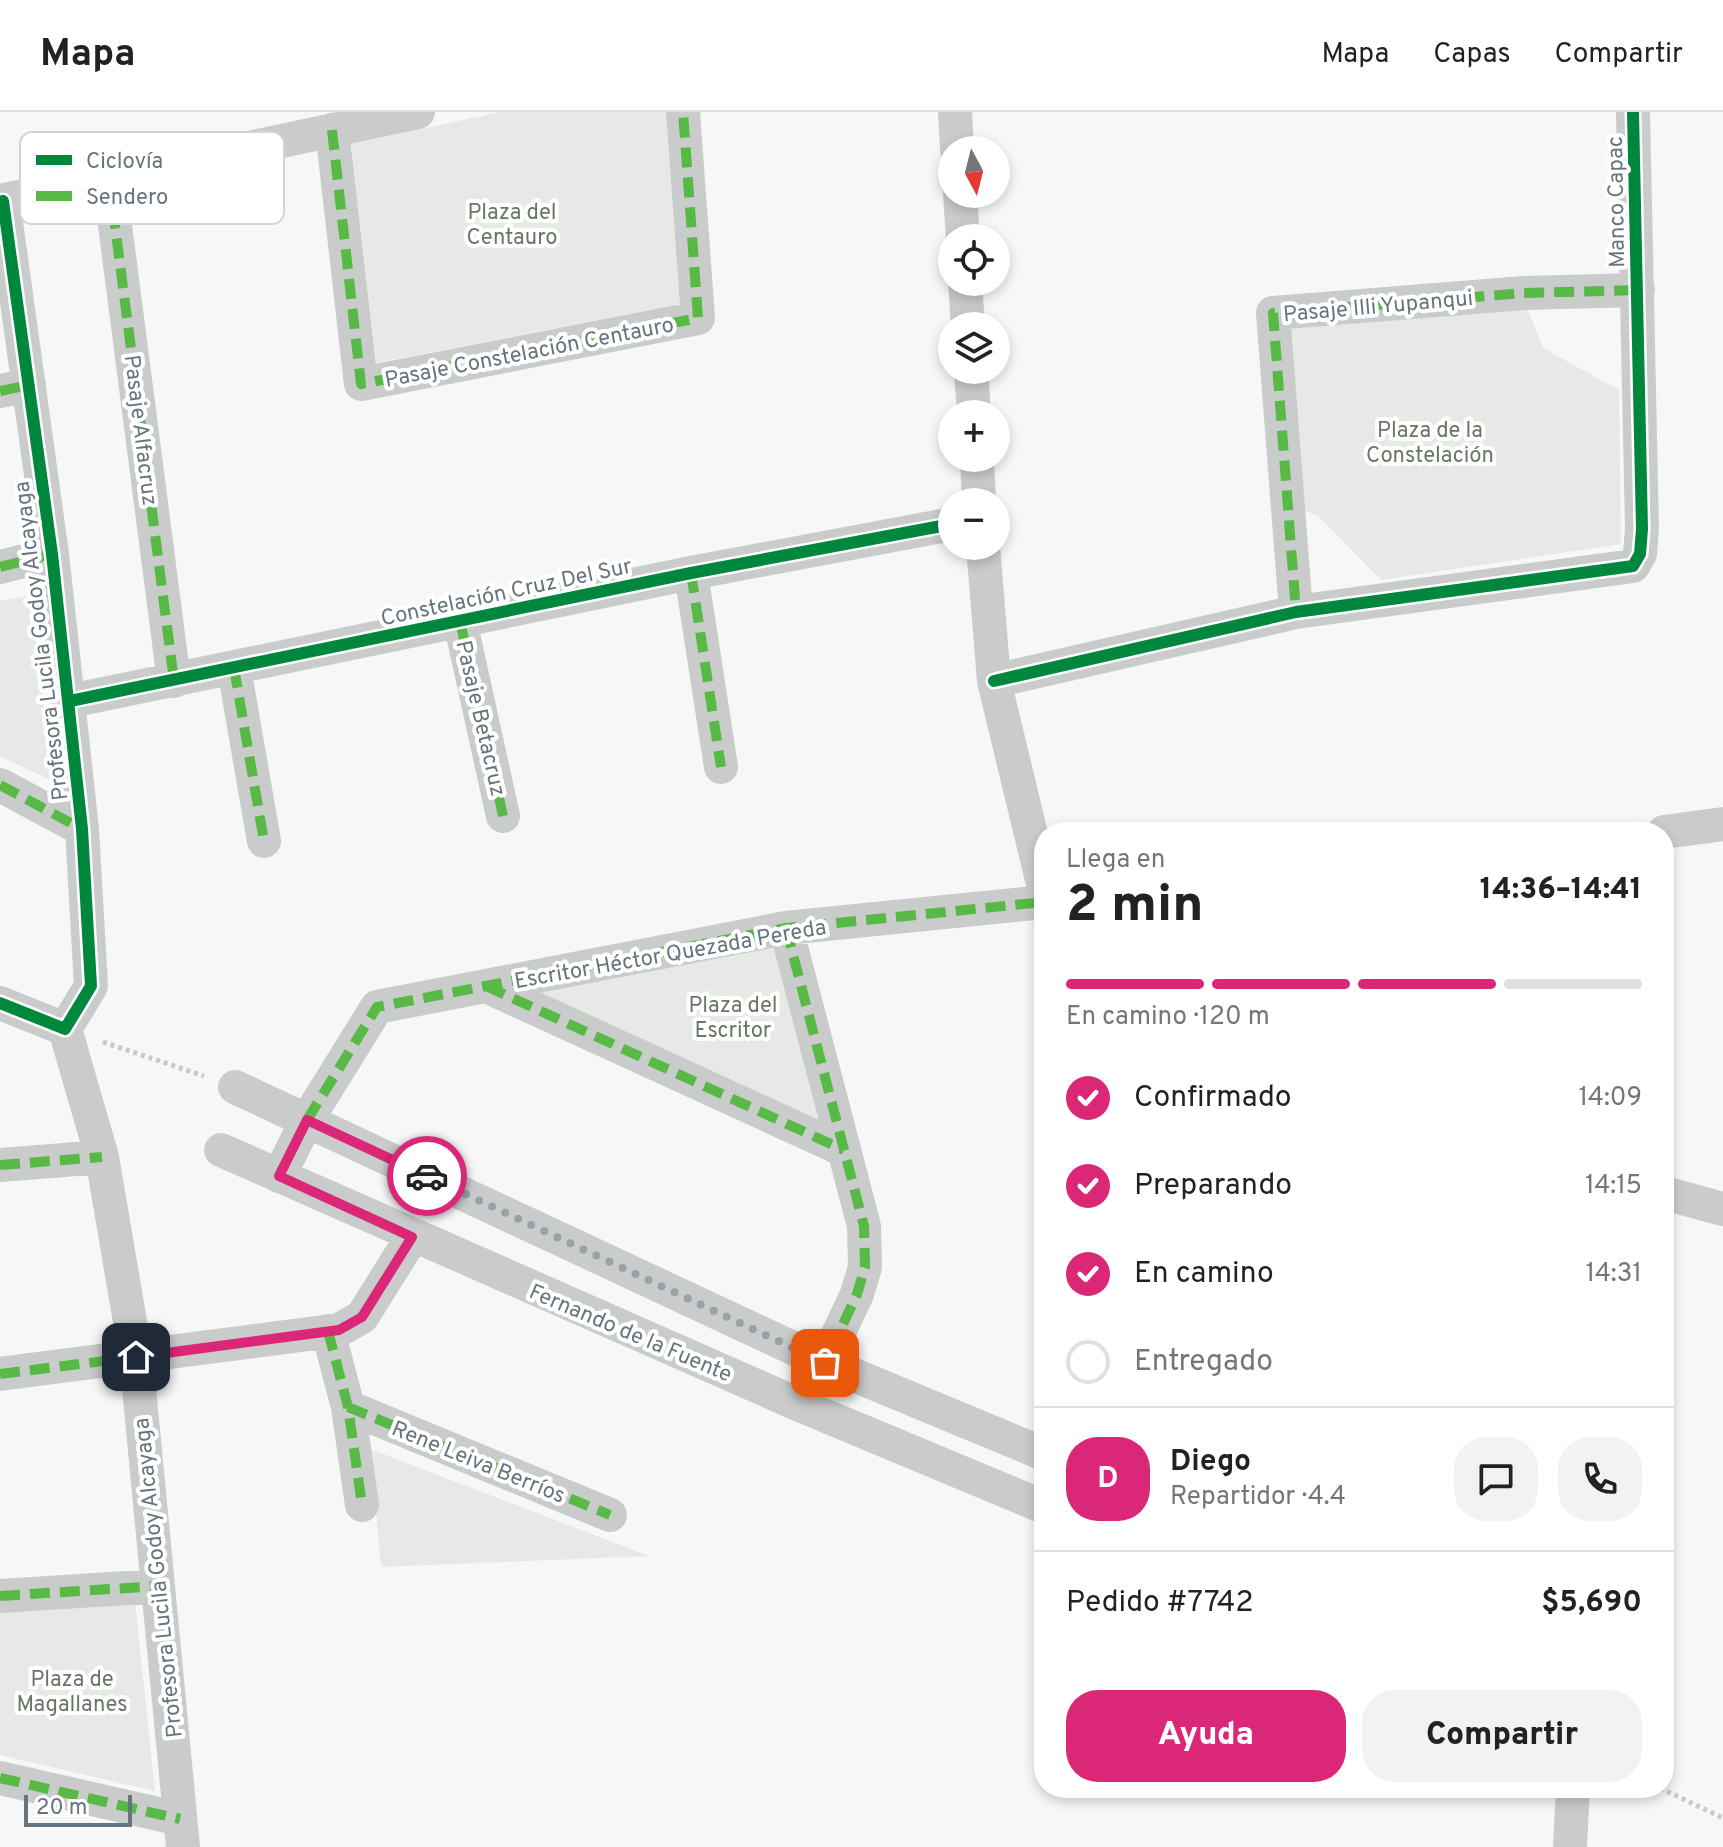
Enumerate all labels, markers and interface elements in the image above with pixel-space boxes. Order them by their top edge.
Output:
text: Mapa [40,31,136,80]
text: Mapa [1322,37,1389,73]
text: Capas [1433,37,1511,73]
text: Compartir [1555,37,1683,73]
legend [20,132,284,224]
north arrow [938,136,1010,208]
map controls [938,136,1010,560]
street label: Manco Capac [1603,136,1632,268]
text: Ciclovía [86,149,163,176]
text: Sendero [86,185,168,212]
park label: Plaza del Centauro [467,200,557,252]
button: locate [938,224,1010,296]
street label: Pasaje Illi Yupanqui [1282,286,1474,329]
street label: Pasaje Constelación Centauro [383,312,676,395]
button: layers [938,312,1010,384]
street label: Pasaje Alfacruz [117,353,162,507]
button: + [938,400,1010,472]
park label: Plaza de la Constelación [1366,418,1494,470]
street label: Profesora Lucila Godoy Alcayaga [9,479,75,802]
button: − [938,488,1010,560]
street label: Constelación Cruz Del Sur [378,554,635,633]
street label: Pasaje Betacruz [449,638,511,799]
text: Llega en [1066,844,1165,877]
text: 14:36–14:41 [1480,872,1642,909]
text: 2 min [1066,874,1204,940]
street label: Escritor Héctor Quezada Pereda [512,915,828,996]
park label: Plaza del Escritor [688,993,778,1045]
text: En camino · 120 m [1066,1001,1270,1034]
icon: check [1066,1076,1110,1120]
text: Confirmado [1134,1080,1292,1117]
text: 14:09 [1579,1082,1642,1115]
courier [387,1136,467,1216]
icon: car [405,1154,449,1198]
icon: check [1066,1164,1110,1208]
text: Preparando [1134,1168,1292,1205]
text: 14:15 [1585,1170,1642,1203]
icon: check [1066,1252,1110,1296]
text: En camino [1134,1256,1274,1293]
text: 14:31 [1586,1258,1642,1291]
street label: Fernando de la Fuente [525,1279,736,1389]
pin [102,1323,170,1391]
pin [791,1329,859,1397]
icon: home [114,1335,158,1379]
icon: bag [803,1341,847,1385]
text: Entregado [1134,1344,1273,1381]
street label: Profesora Lucila Godoy Alcayaga [129,1416,190,1739]
street label: Rene Leiva Berríos [387,1416,569,1510]
button: chat [1454,1437,1538,1521]
button: phone [1558,1437,1642,1521]
text: Diego [1170,1444,1251,1481]
text: D [1097,1461,1119,1498]
text: Repartidor · 4.4 [1170,1481,1346,1514]
text: Pedido #7742 [1066,1585,1254,1622]
text: $5,690 [1541,1585,1642,1622]
park label: Plaza de Magallanes [16,1667,128,1719]
button: Ayuda [1066,1690,1346,1782]
button: Compartir [1362,1690,1642,1782]
scale bar [24,1791,132,1827]
text: 20 m [36,1795,87,1822]

